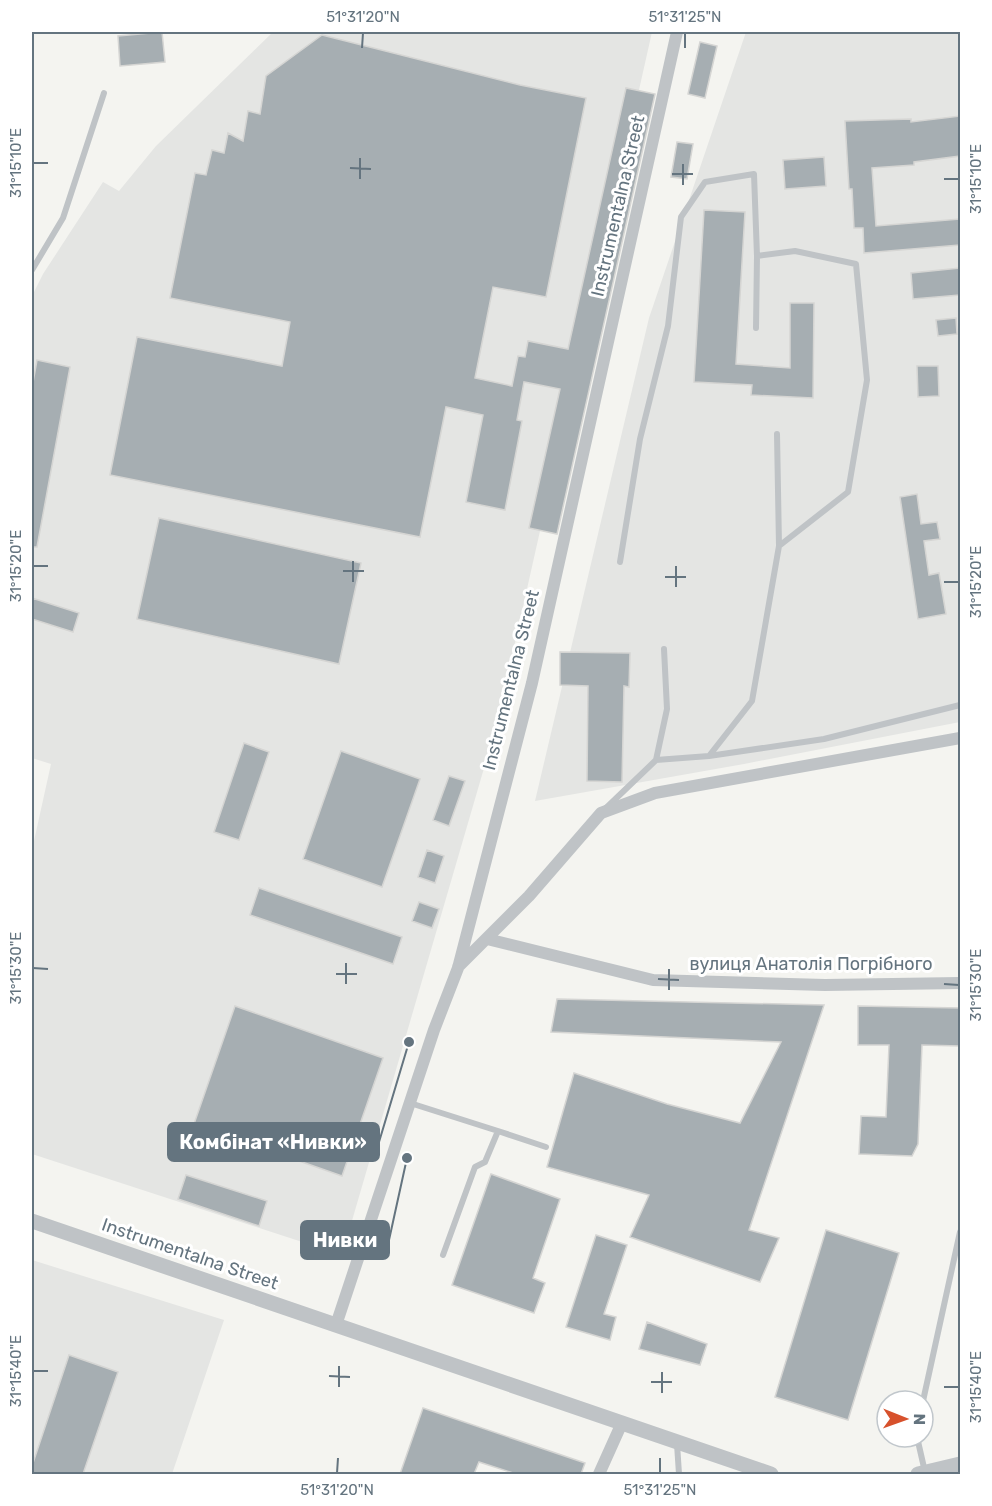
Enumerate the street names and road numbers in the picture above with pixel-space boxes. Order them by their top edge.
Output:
street label: Instrumentalna Street [586,113,650,299]
street label: Instrumentalna Street [478,587,544,773]
street label: вулиця Анатолія Погрібного [689,953,933,975]
street label: Instrumentalna Street [99,1213,281,1295]

